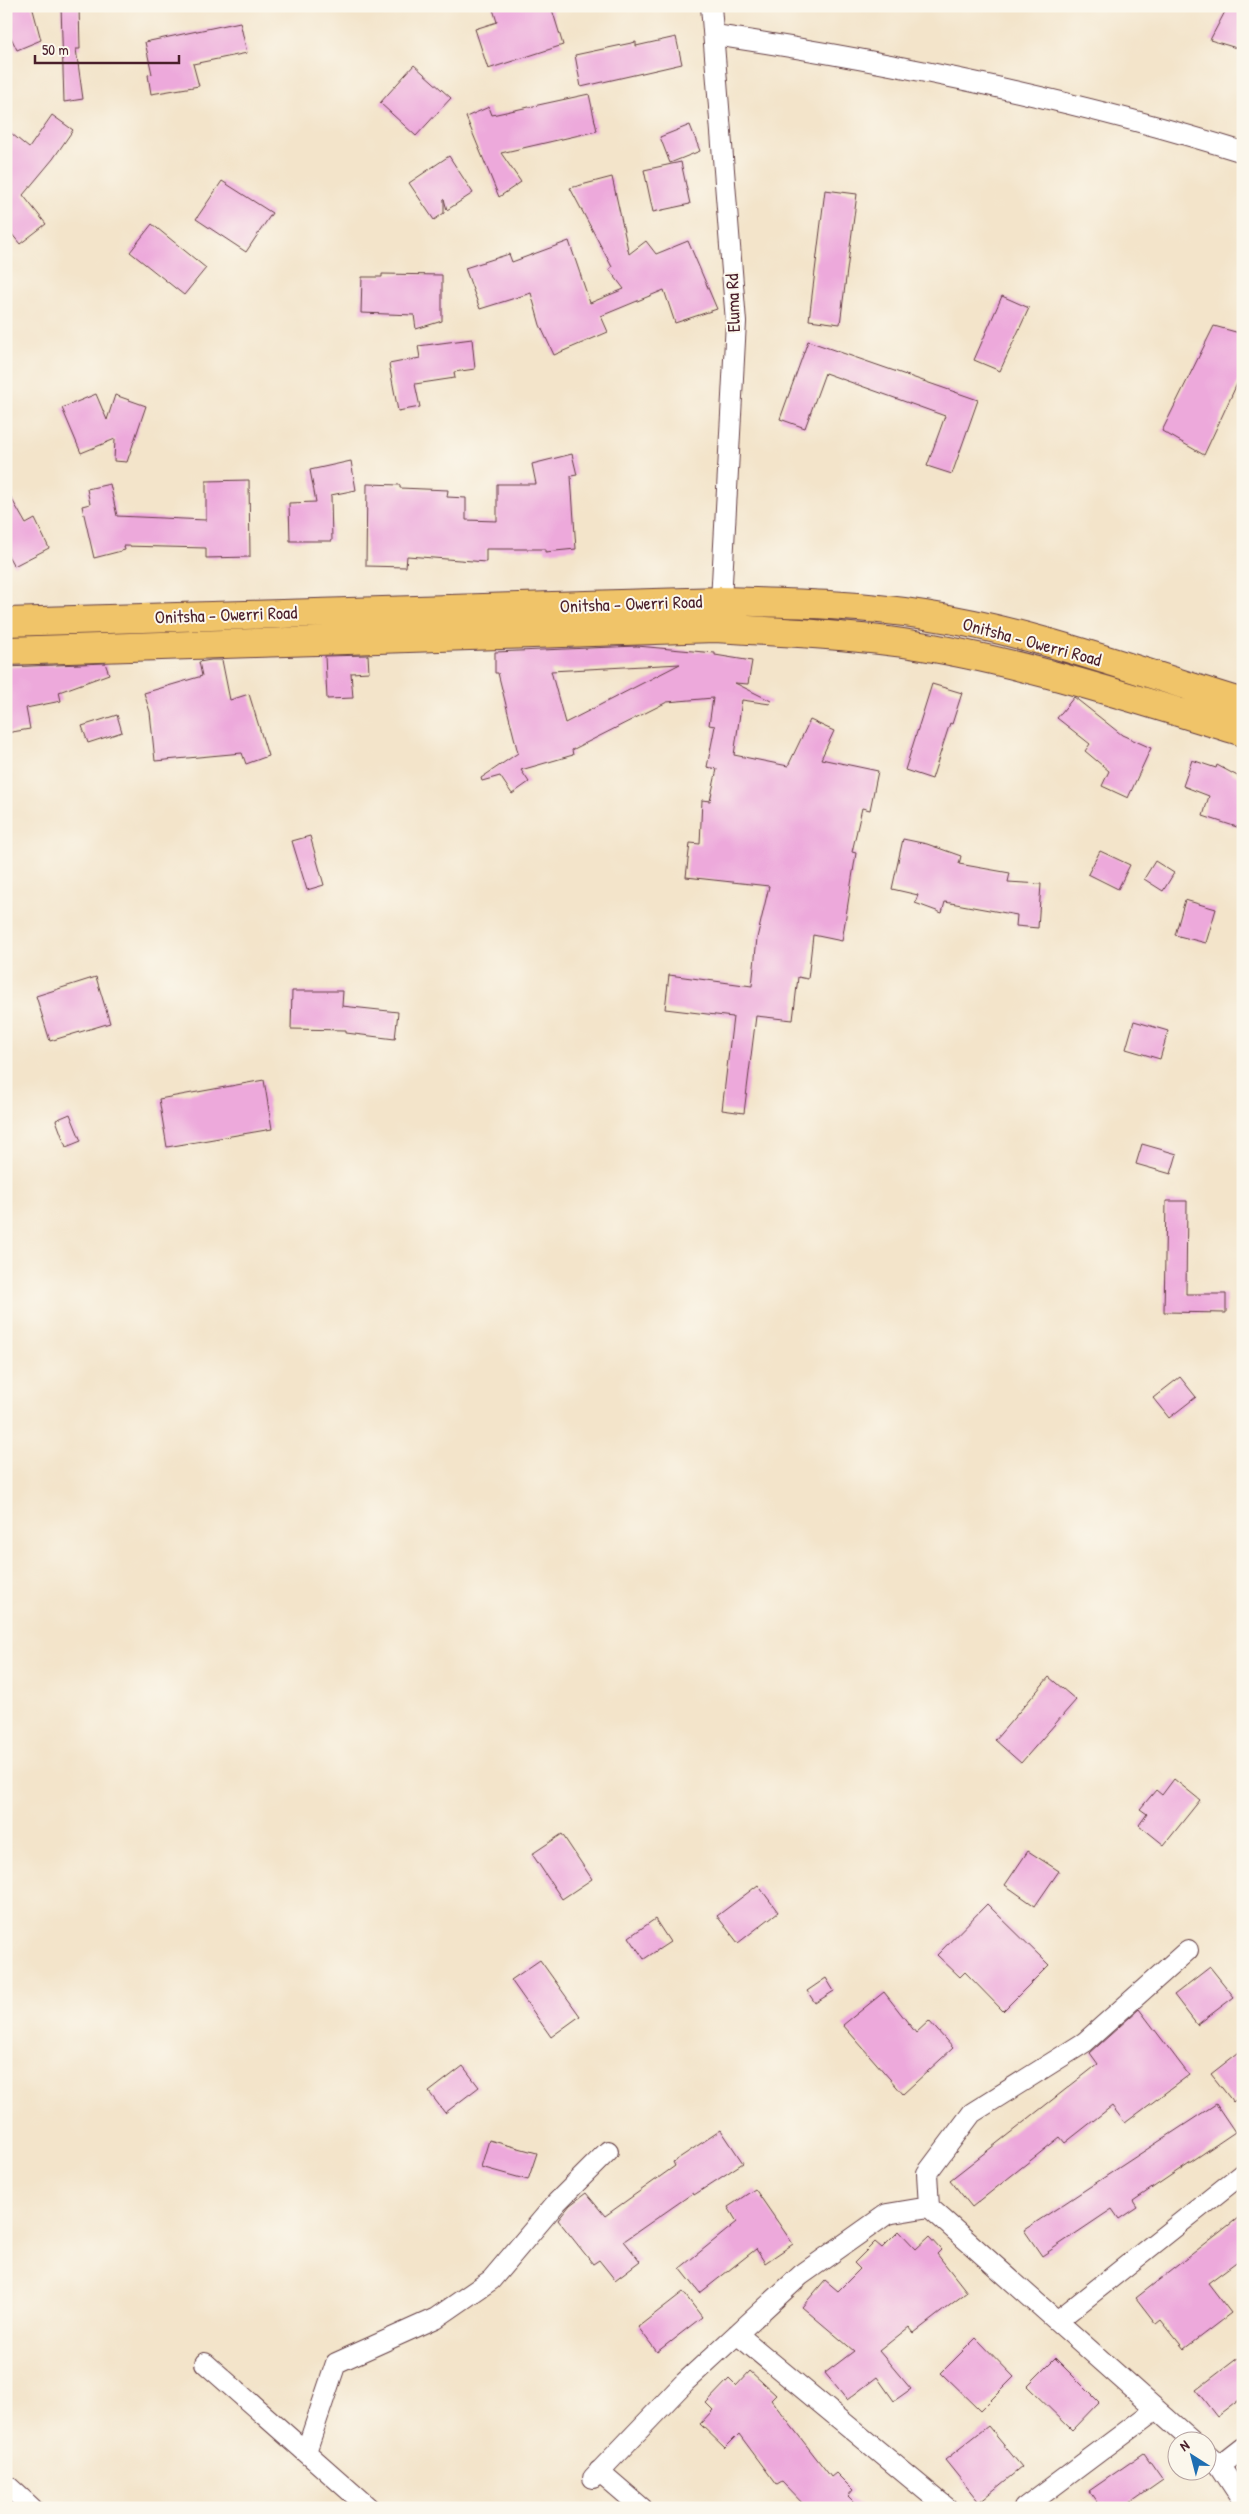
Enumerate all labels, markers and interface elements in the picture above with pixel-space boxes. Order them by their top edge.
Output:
scale bar [35,32,179,64]
text: 50 m [42,39,69,60]
street label: Eluma Rd [719,273,746,333]
street label: Onitsha - Owerri Road [559,589,703,618]
street label: Onitsha - Owerri Road [154,600,298,629]
street label: Onitsha - Owerri Road [960,611,1104,672]
north arrow [1166,2432,1216,2482]
text: N [1175,2435,1193,2455]

